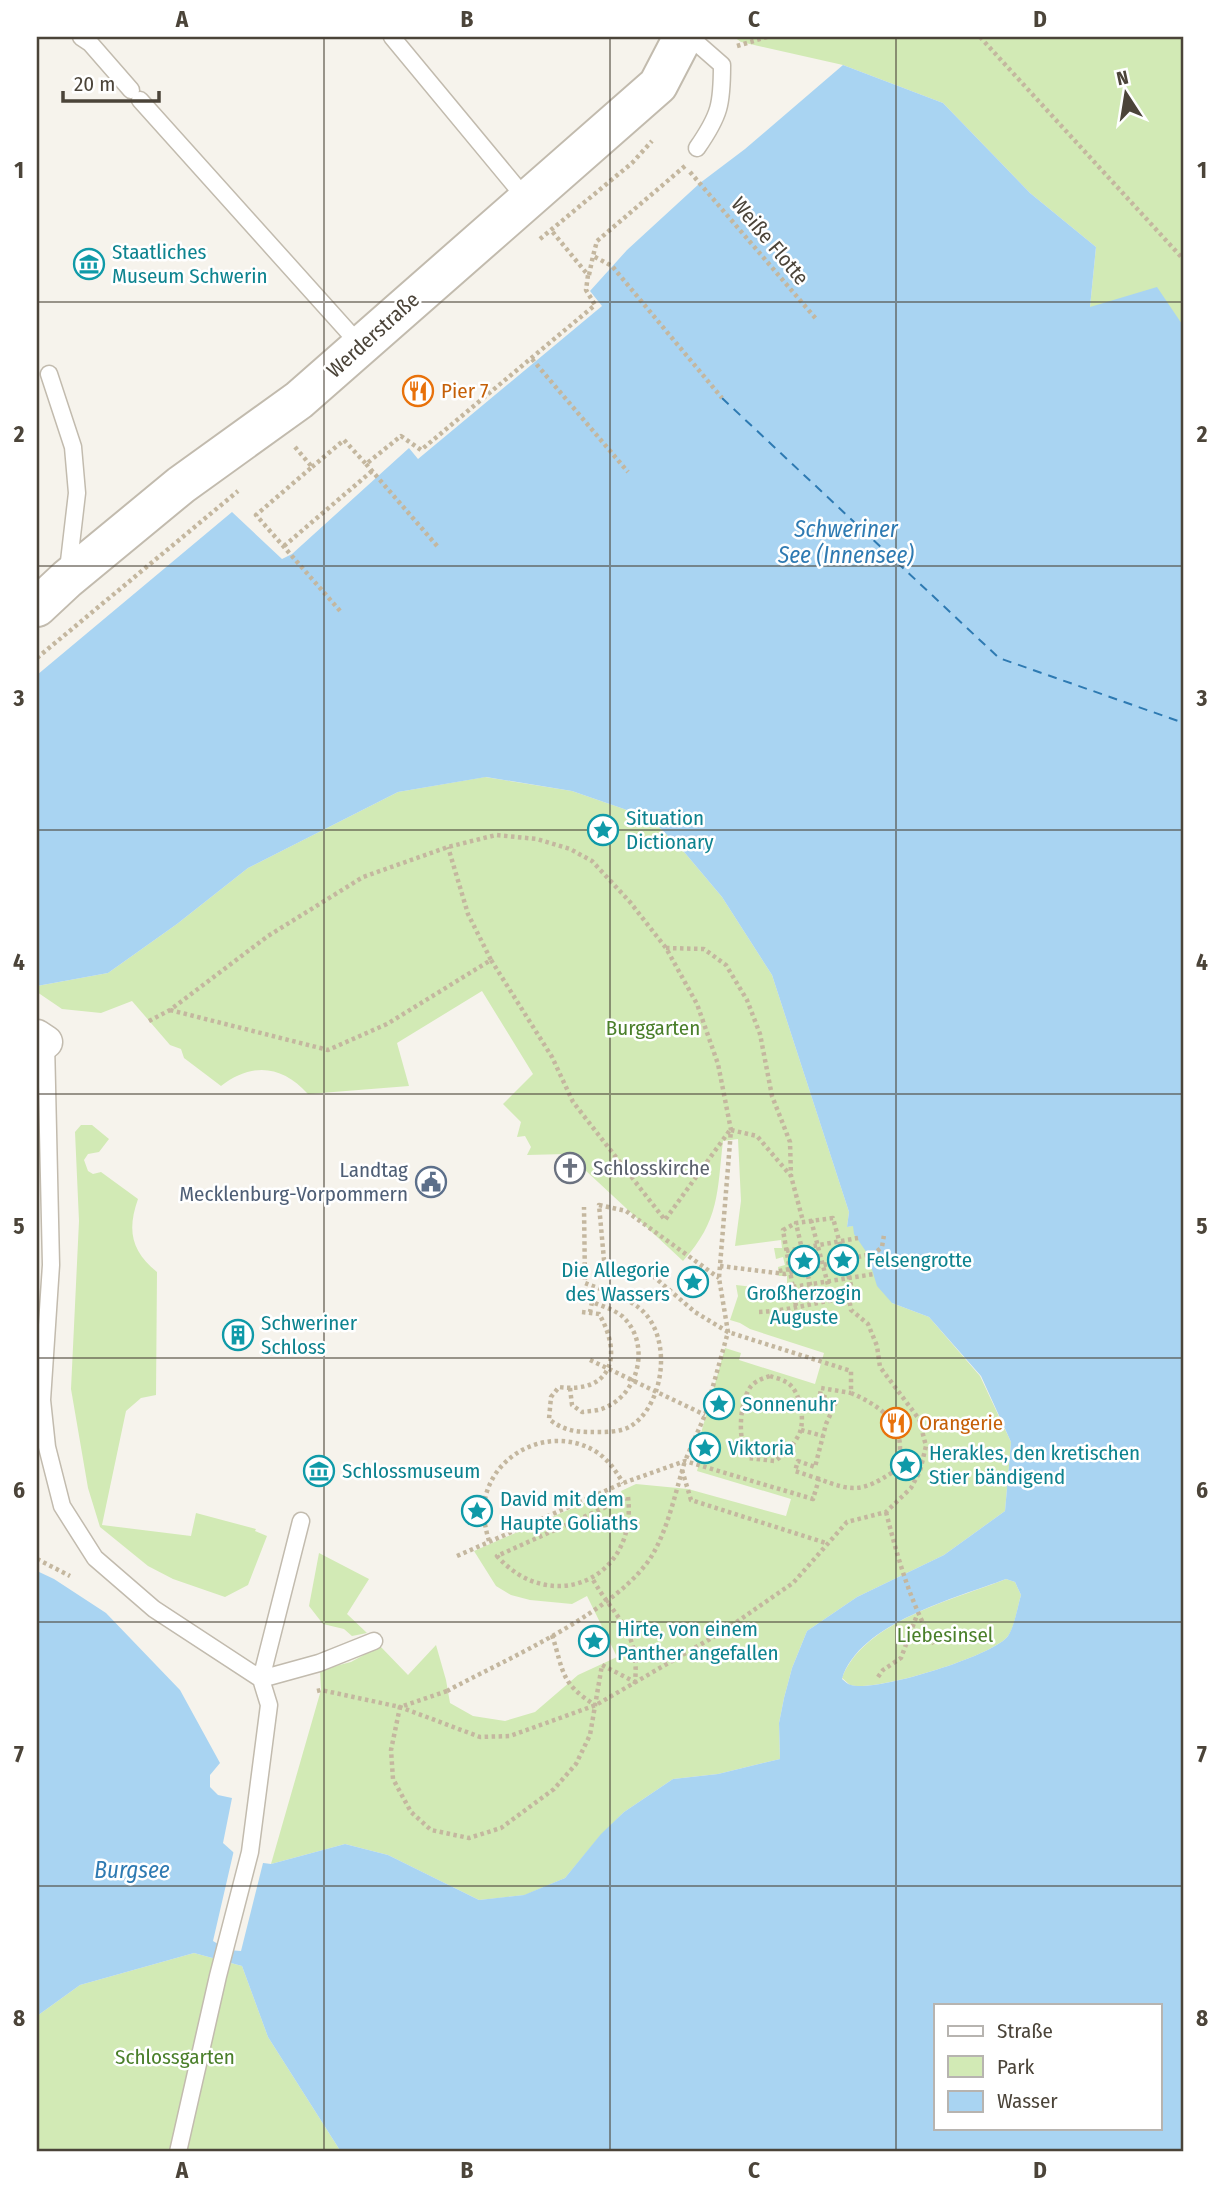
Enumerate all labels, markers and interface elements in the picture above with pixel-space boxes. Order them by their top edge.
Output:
text: A [175,5,189,33]
text: B [461,5,474,33]
text: C [748,5,760,33]
text: D [1033,5,1047,33]
scale bar [63,60,159,104]
north arrow [1092,60,1162,130]
text: N [1115,65,1131,90]
text: 20 m [74,71,115,97]
text: 1 [14,156,24,184]
text: 1 [1197,156,1207,184]
street label: Weiße Flotte [726,192,814,290]
place label: Staatliches Museum Schwerin [112,239,268,289]
museum icon: Staatliches Museum Schwerin [72,247,106,281]
street label: Werderstraße [321,287,425,383]
restaurant icon: Pier 7 [401,374,435,408]
place label: Pier 7 [441,378,488,404]
text: 2 [13,420,25,448]
text: 2 [1196,420,1208,448]
water label: Schweriner See (Innensee) [777,515,914,569]
text: 3 [13,684,25,712]
text: 3 [1196,684,1208,712]
place label: Situation Dictionary [626,805,714,855]
place icon: Situation Dictionary [586,813,620,847]
text: 4 [13,948,25,976]
text: 4 [1196,948,1208,976]
park label: Burggarten [606,1015,700,1041]
church icon: Schlosskirche [553,1151,587,1185]
place label: Schlosskirche [593,1155,710,1181]
place label: Landtag Mecklenburg-Vorpommern [179,1157,408,1207]
public building icon: Landtag Mecklenburg-Vorpommern [414,1165,448,1199]
text: 5 [13,1212,25,1240]
text: 5 [1196,1212,1208,1240]
place icon: Felsengrotte [826,1243,860,1277]
place icon: Großherzogin Auguste [787,1244,821,1278]
place label: Felsengrotte [866,1247,972,1273]
place label: Die Allegorie des Wassers [561,1257,670,1307]
place icon: Die Allegorie des Wassers [676,1265,710,1299]
place label: Großherzogin Auguste [746,1280,862,1330]
place label: Schweriner Schloss [261,1310,358,1360]
building icon: Schweriner Schloss [221,1318,255,1352]
place icon: Sonnenuhr [702,1387,736,1421]
place label: Sonnenuhr [742,1391,837,1417]
restaurant icon: Orangerie [879,1406,913,1440]
place label: Orangerie [919,1410,1003,1436]
place icon: Viktoria [688,1431,722,1465]
place label: Viktoria [728,1435,794,1461]
place label: Herakles, den kretischen Stier bändigend [929,1440,1140,1490]
place icon: Herakles, den kretischen Stier bändigend [889,1448,923,1482]
museum icon: Schlossmuseum [302,1454,336,1488]
place label: Schlossmuseum [342,1458,480,1484]
text: 6 [13,1476,25,1504]
text: 6 [1196,1476,1208,1504]
place label: David mit dem Haupte Goliaths [500,1486,638,1536]
place icon: David mit dem Haupte Goliaths [460,1494,494,1528]
place label: Hirte, von einem Panther angefallen [617,1616,779,1666]
park label: Liebesinsel [897,1622,994,1648]
place icon: Hirte, von einem Panther angefallen [577,1624,611,1658]
text: 7 [14,1740,24,1768]
text: 7 [1197,1740,1207,1768]
water label: Burgsee [94,1856,170,1884]
text: 8 [13,2004,25,2032]
legend [934,2004,1162,2130]
text: 8 [1196,2004,1208,2032]
text: Straße [997,2018,1053,2044]
park label: Schlossgarten [115,2044,235,2070]
text: Park [997,2054,1035,2080]
text: Wasser [997,2088,1058,2114]
text: A [175,2156,189,2184]
text: B [461,2156,474,2184]
text: C [748,2156,760,2184]
text: D [1033,2156,1047,2184]

